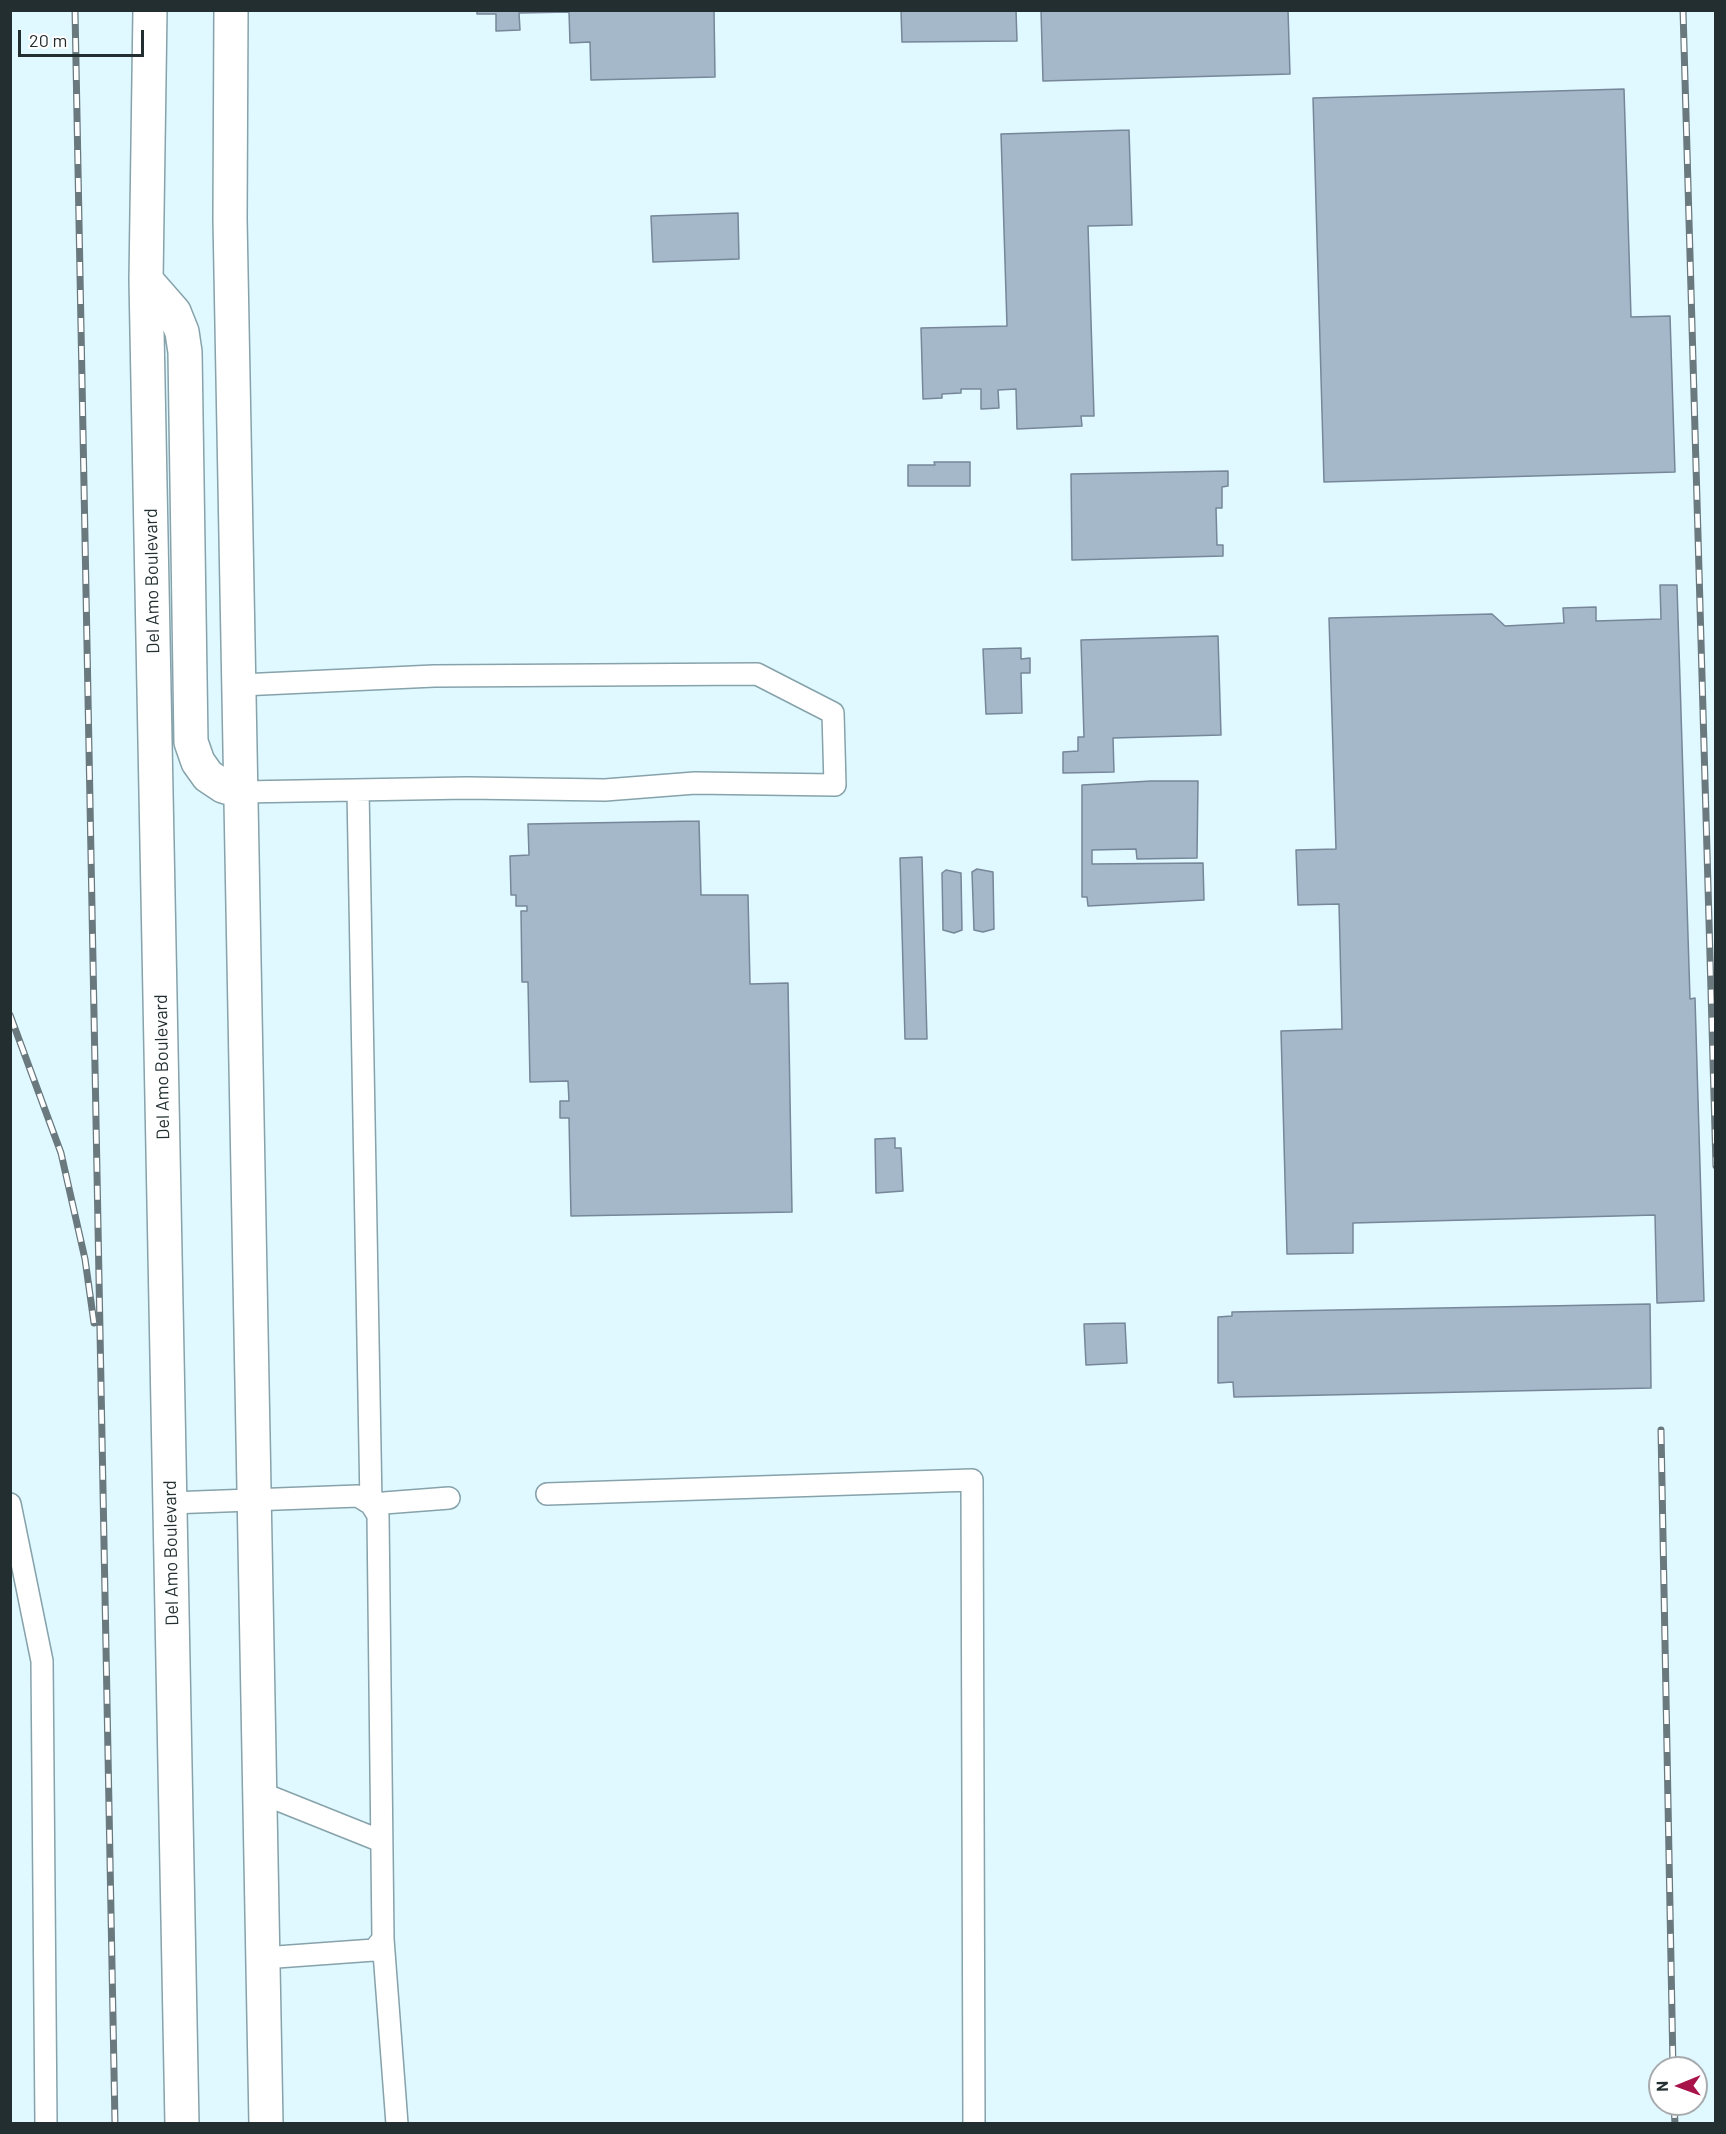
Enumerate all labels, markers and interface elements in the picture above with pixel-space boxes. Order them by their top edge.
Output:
scale bar [21,18,147,56]
text: 20 m [29,29,67,51]
street label: Del Amo Boulevard [140,508,164,654]
street label: Del Amo Boulevard [150,994,174,1140]
street label: Del Amo Boulevard [159,1480,183,1626]
north arrow [1648,2056,1708,2116]
text: N [1652,2081,1671,2092]

